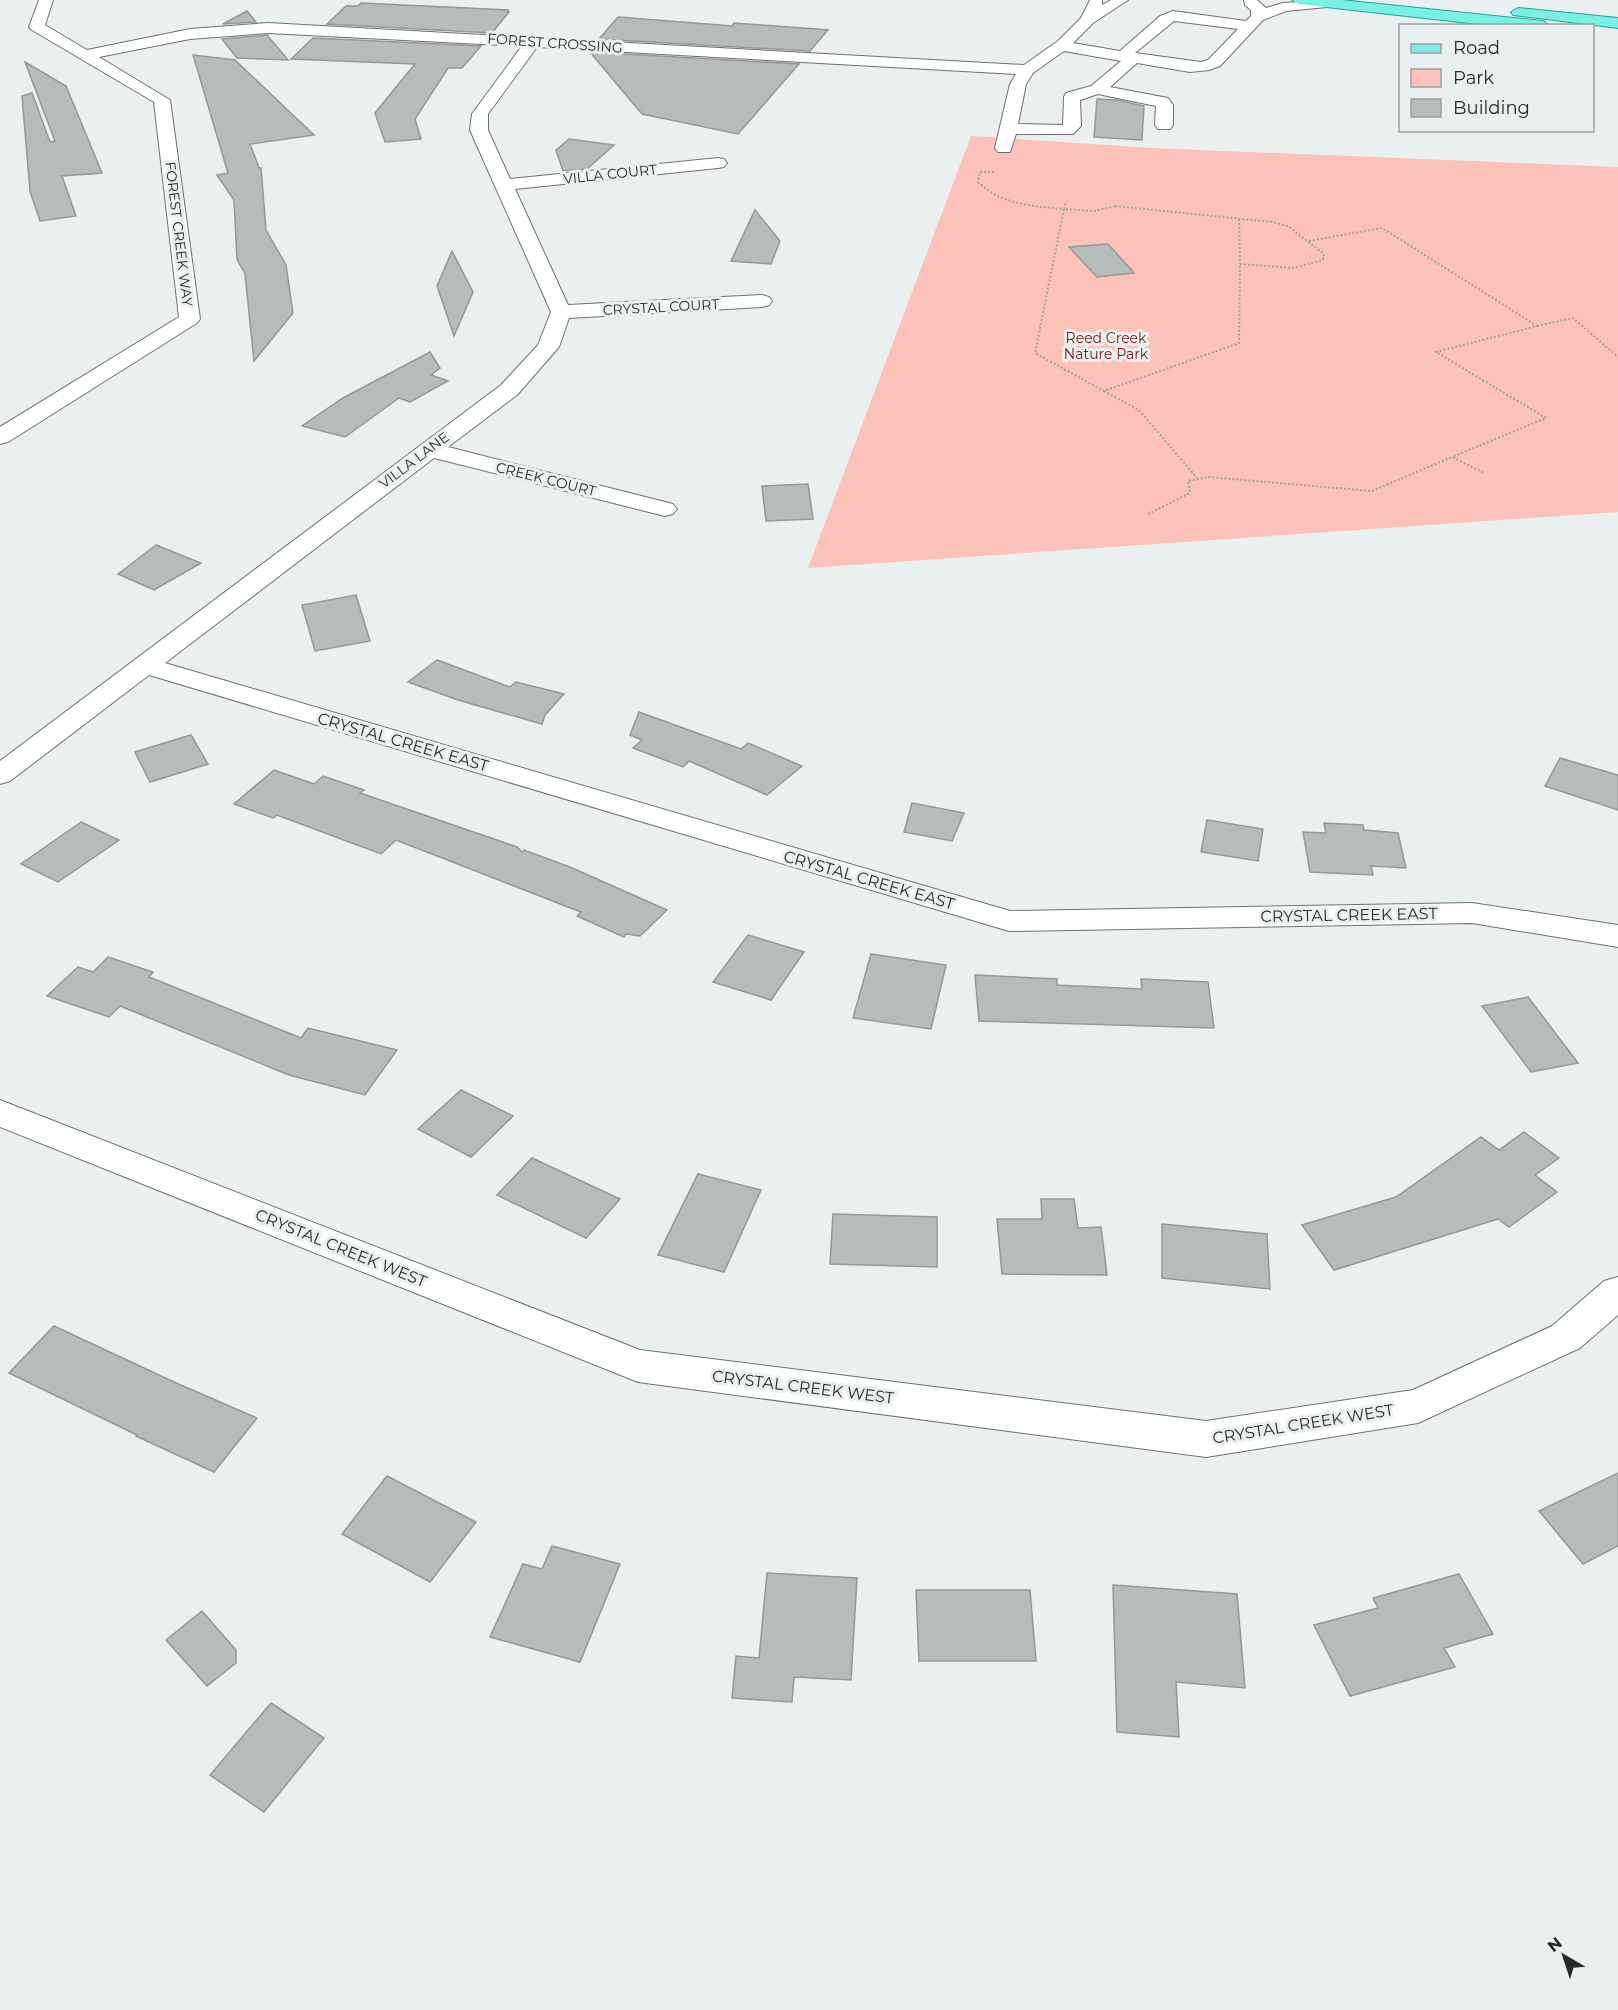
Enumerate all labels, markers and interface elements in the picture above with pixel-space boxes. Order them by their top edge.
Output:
legend [1399,24,1594,132]
street label: FOREST CROSSING [487,29,623,57]
text: Road [1453,37,1500,59]
text: Park [1453,67,1494,89]
text: Building [1453,97,1530,119]
street label: VILLA COURT [562,160,658,188]
street label: FOREST CREEK WAY [161,161,197,308]
street label: CRYSTAL COURT [602,295,720,319]
park label: Reed Creek Nature Park [1064,329,1149,363]
street label: VILLA LANE [375,428,453,492]
street label: CREEK COURT [494,458,598,500]
street label: CRYSTAL CREEK EAST [315,708,491,776]
street label: CRYSTAL CREEK EAST [781,846,957,914]
street label: CRYSTAL CREEK EAST [1260,904,1438,926]
street label: CRYSTAL CREEK WEST [253,1205,430,1291]
street label: CRYSTAL CREEK WEST [711,1366,896,1408]
street label: CRYSTAL CREEK WEST [1211,1400,1396,1448]
north arrow [1534,1926,1594,1986]
text: N [1544,1933,1566,1956]

